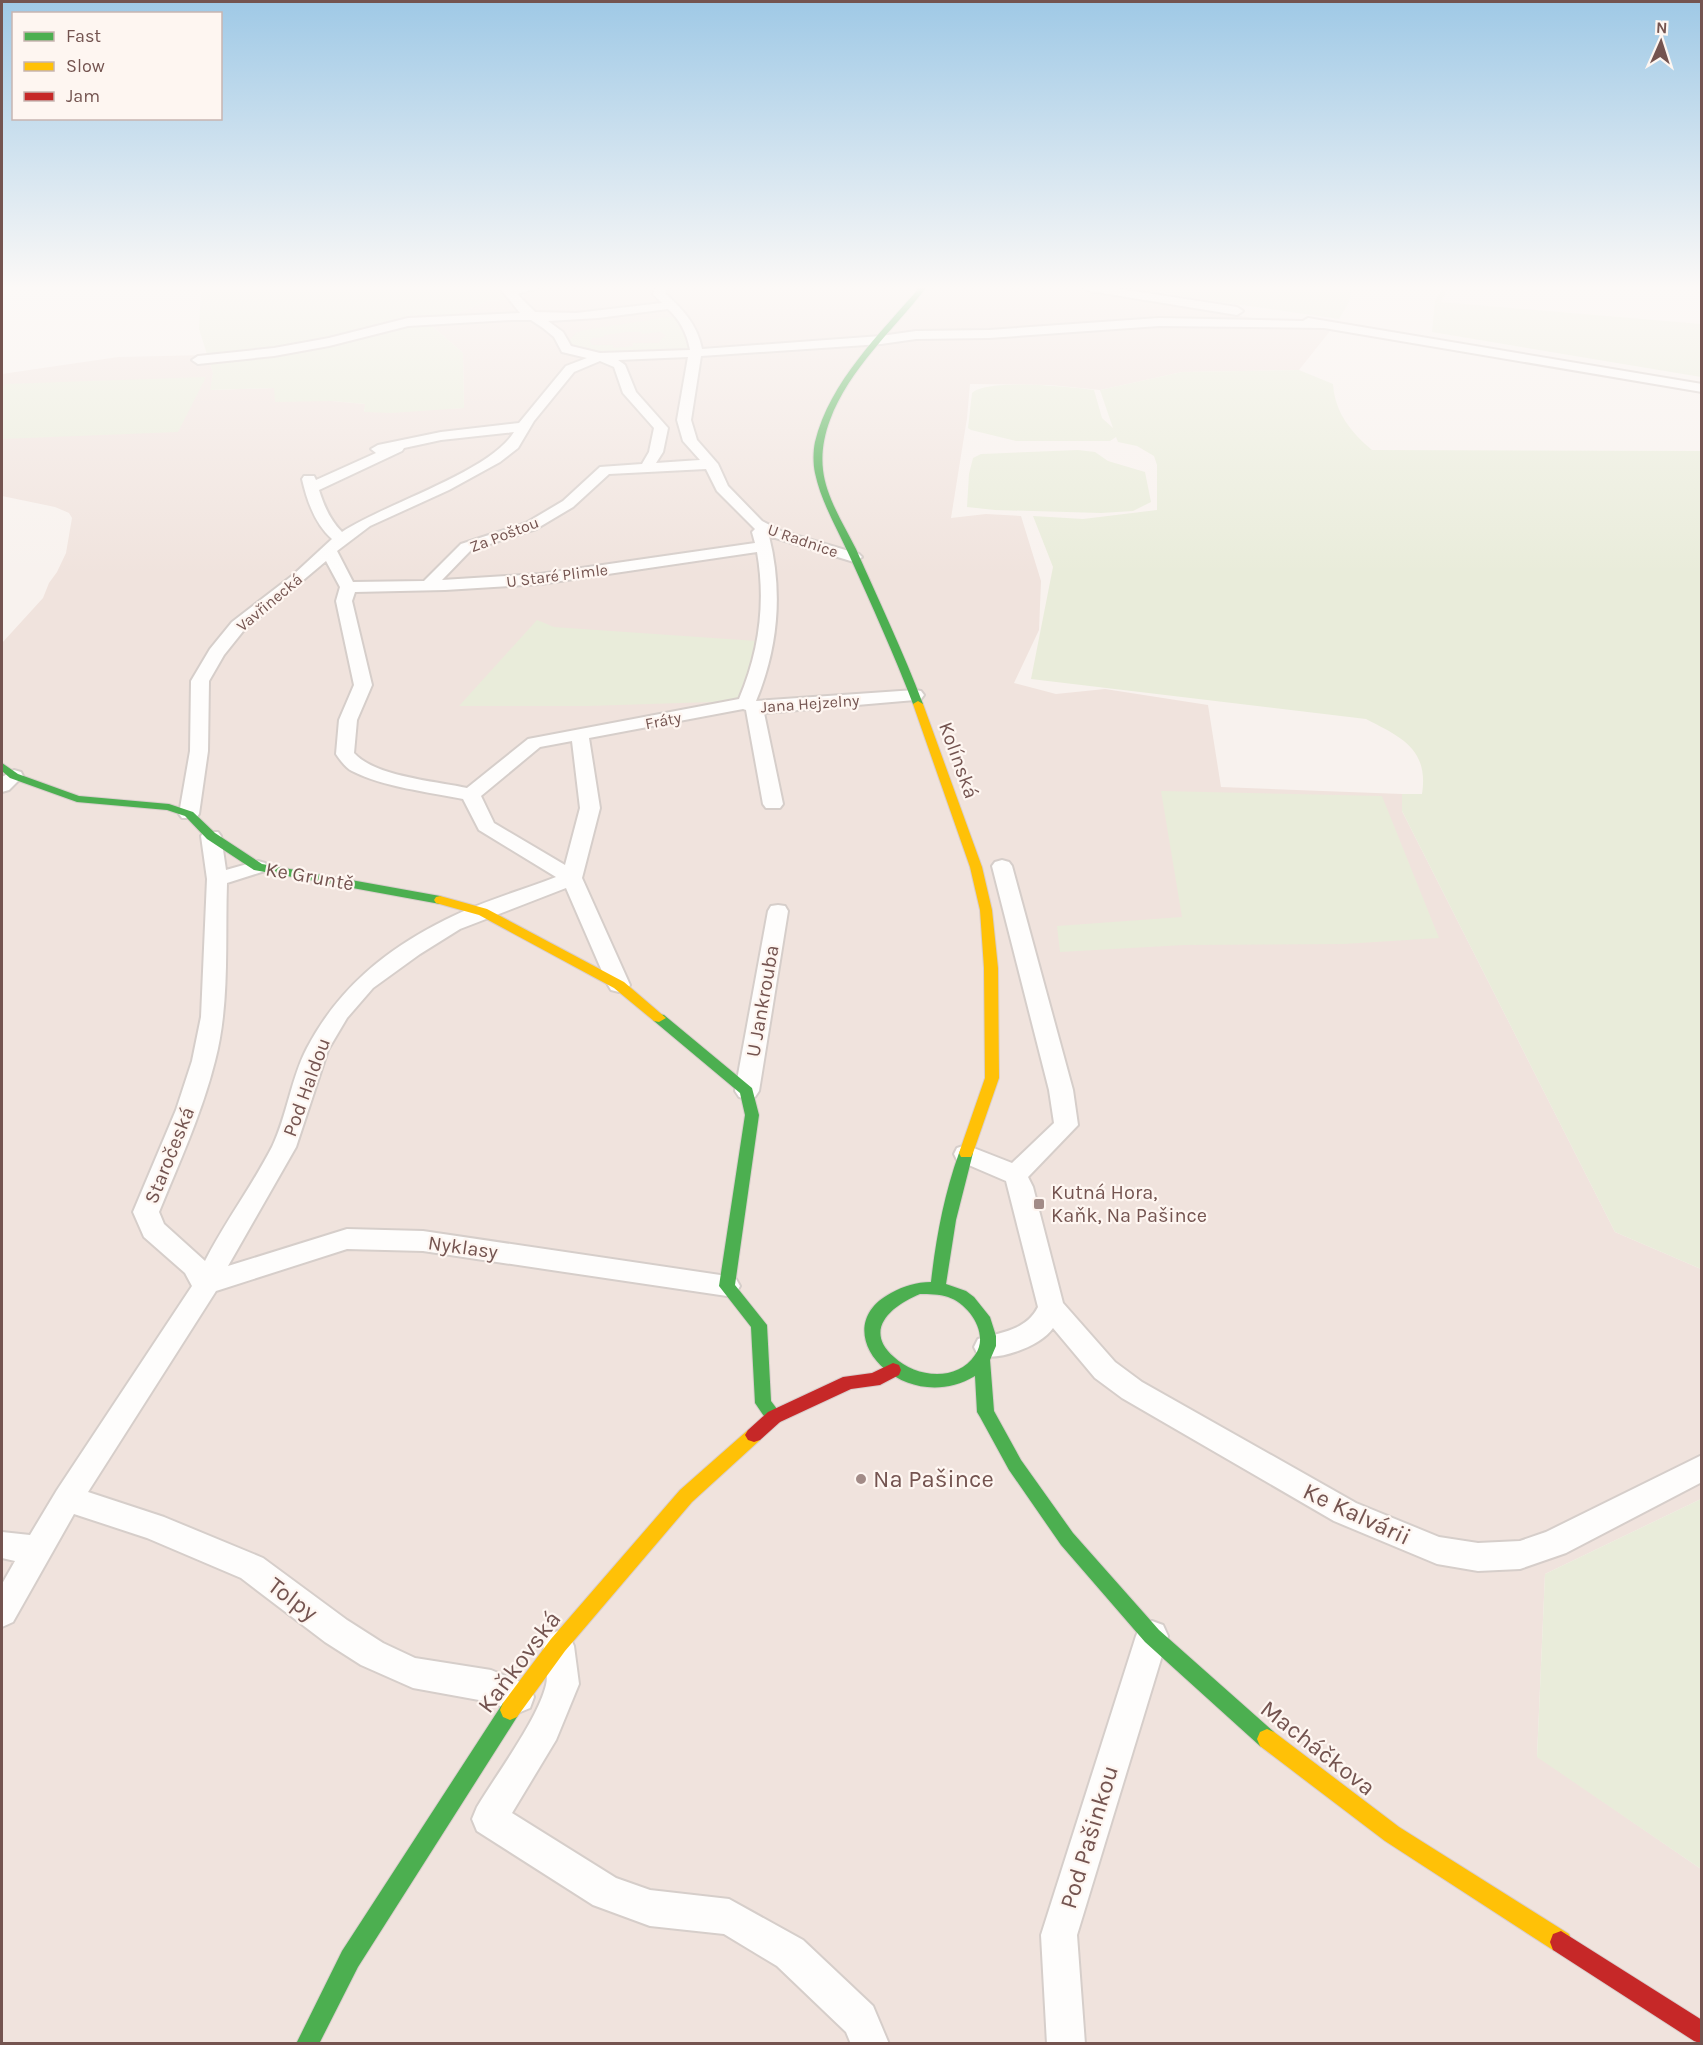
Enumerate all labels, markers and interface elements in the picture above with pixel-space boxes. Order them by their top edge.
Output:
legend [12,12,222,120]
north arrow [1631,12,1691,72]
text: N [1656,18,1668,37]
text: Fast [66,25,101,47]
text: Slow [66,55,105,77]
text: Jam [66,85,100,107]
street label: Za Poštou [467,513,541,556]
street label: U Radnice [765,520,841,561]
street label: U Staré Plimle [505,560,609,591]
street label: Vavřinecká [233,569,306,635]
street label: Jana Hejzelny [760,691,861,716]
street label: Fráty [643,708,683,733]
street label: Kolínská [934,719,983,801]
street label: Ke Gruntě [264,857,356,896]
street label: U Jankrouba [741,943,784,1059]
street label: Pod Haldou [278,1035,335,1140]
street label: Staročeská [140,1104,199,1207]
place label: Kutná Hora, Kaňk, Na Pašince [1051,1181,1207,1227]
marker: Kutná Hora, Kaňk, Na Pašince [1032,1197,1046,1211]
street label: Nyklasy [427,1231,499,1264]
place label: Na Pašince [873,1465,994,1493]
marker: Na Pašince [854,1472,868,1486]
street label: Ke Kalvárii [1299,1477,1415,1551]
street label: Tolpy [263,1571,323,1627]
street label: Kaňkovská [472,1606,566,1718]
street label: Macháčkova [1255,1695,1381,1801]
street label: Pod Pašinkou [1054,1762,1124,1912]

